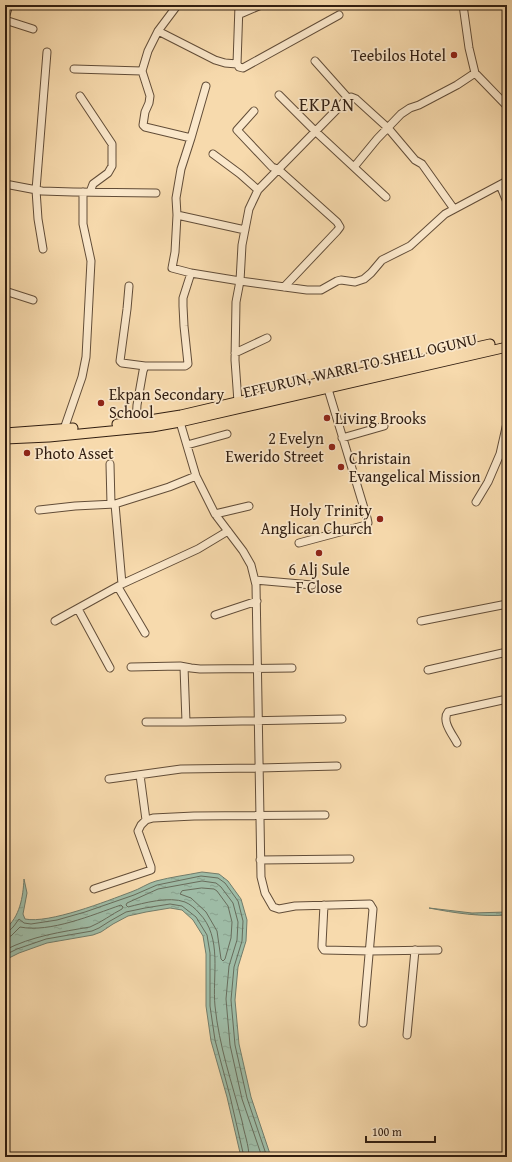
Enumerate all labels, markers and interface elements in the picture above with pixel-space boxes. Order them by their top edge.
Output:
place label: Teebilos Hotel [351,43,447,67]
marker: Teebilos Hotel [449,50,459,60]
district label: EKPAN [299,91,355,118]
street label: EFFURUN, WARRI TO SHELL OGUNU [241,326,480,404]
place label: Ekpan Secondary School [109,382,224,424]
marker: Ekpan Secondary School [96,398,106,408]
place label: Living Brooks [335,406,426,430]
marker: Living Brooks [322,413,332,423]
place label: 2 Evelyn Ewerido Street [226,426,324,468]
place label: Photo Asset [35,441,114,465]
marker: 2 Evelyn Ewerido Street [327,442,337,452]
place label: Christain Evangelical Mission [349,446,480,488]
marker: Photo Asset [22,448,32,458]
marker: Christain Evangelical Mission [336,462,346,472]
place label: Holy Trinity Anglican Church [261,498,372,540]
marker: Holy Trinity Anglican Church [375,514,385,524]
marker: 6 Alj Sule F Close [314,548,324,558]
place label: 6 Alj Sule F Close [288,557,350,599]
scale bar [366,1118,435,1144]
text: 100 m [372,1123,402,1140]

